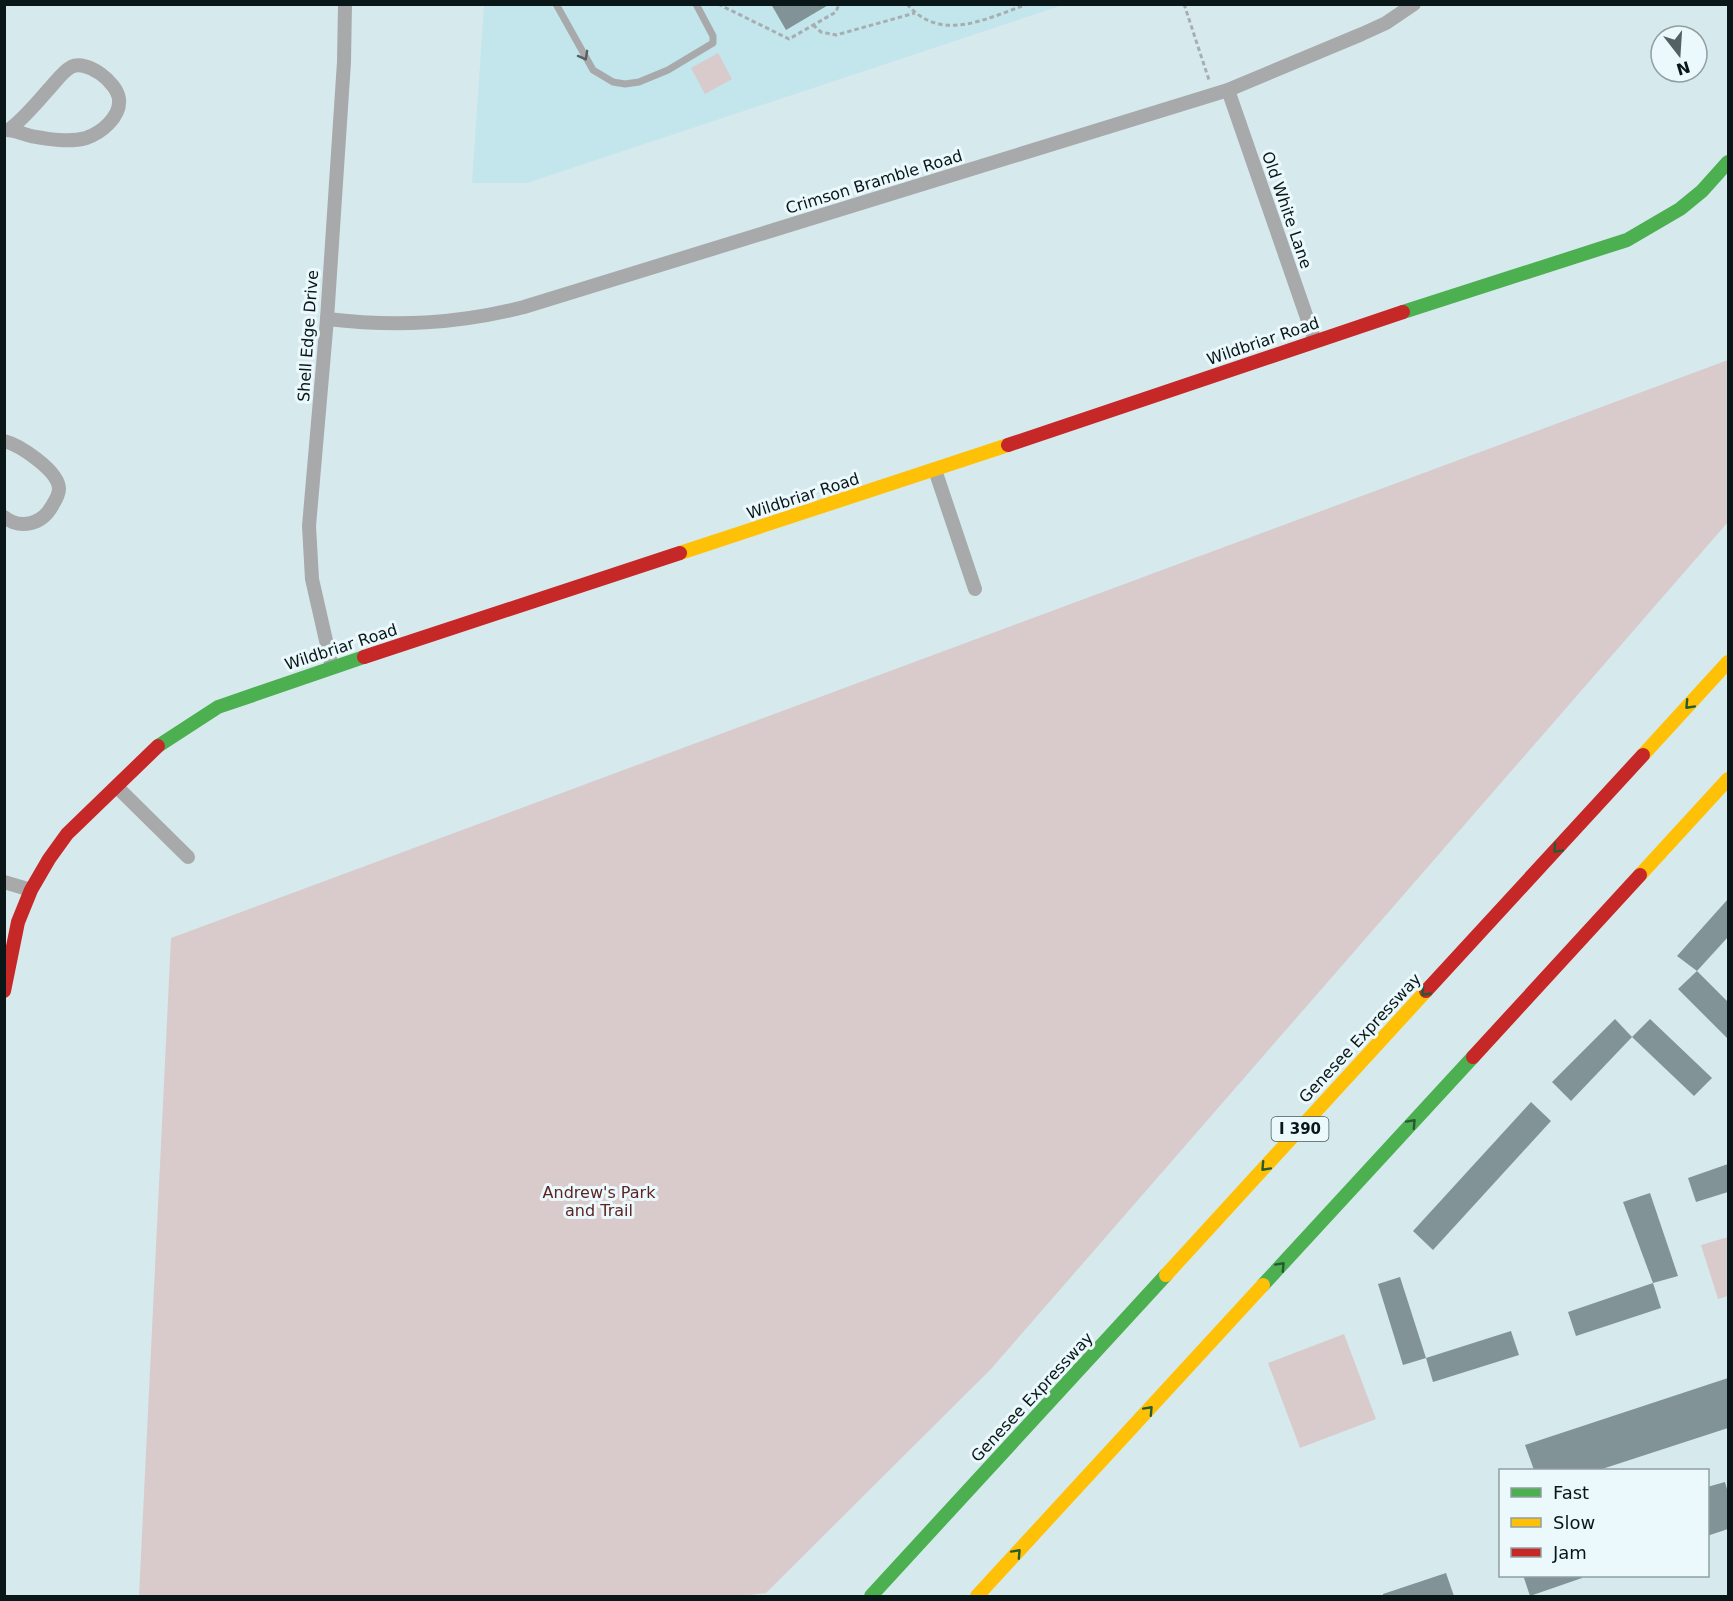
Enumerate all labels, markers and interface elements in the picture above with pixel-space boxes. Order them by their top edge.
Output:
north arrow [1649,24,1709,84]
one-way arrow [577,49,588,60]
text: N [1674,57,1692,79]
street label: Crimson Bramble Road [783,146,965,218]
street label: Old White Lane [1258,149,1316,271]
street label: Shell Edge Drive [294,269,322,403]
street label: Wildbriar Road [1204,313,1322,369]
street label: Wildbriar Road [744,469,862,523]
street label: Wildbriar Road [282,620,400,674]
one-way arrow [1685,698,1696,709]
one-way arrow [1553,842,1564,852]
street label: Genesee Expressway [1295,969,1425,1107]
one-way arrow [1421,986,1432,996]
road number: I 390 [1272,1117,1328,1141]
one-way arrow [1405,1119,1416,1130]
one-way arrow [1261,1160,1272,1171]
park label: Andrew's Park and Trail [543,1183,656,1220]
one-way arrow [1273,1262,1284,1273]
street label: Genesee Expressway [967,1328,1097,1466]
one-way arrow [1142,1406,1153,1417]
legend [1499,1469,1709,1577]
text: Fast [1553,1482,1589,1503]
text: Slow [1553,1512,1595,1533]
text: Jam [1552,1542,1587,1563]
one-way arrow [1010,1550,1021,1560]

